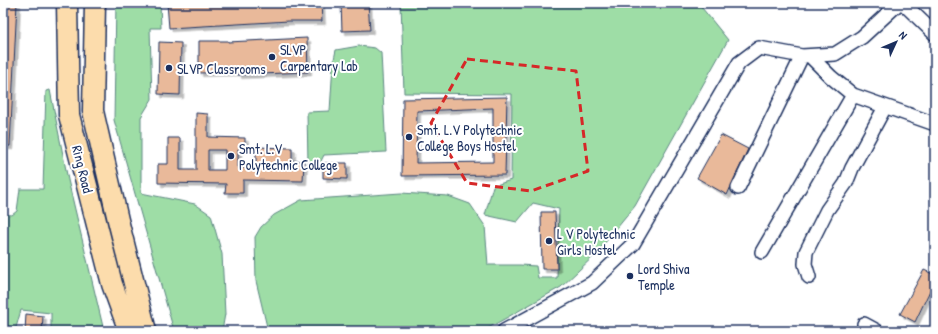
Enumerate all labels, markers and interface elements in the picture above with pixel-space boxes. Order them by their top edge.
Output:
north arrow [876,22,916,62]
text: N [896,28,910,42]
place label: SLVP Carpentary Lab [280,40,358,76]
marker: SLVP Carpentary Lab [267,52,277,62]
place label: SLVP Classrooms [177,59,266,78]
marker: SLVP Classrooms [164,63,174,73]
place label: Smt. L.V Polytechnic College Boys Hostel [417,120,522,156]
marker: Smt. L.V Polytechnic College Boys Hostel [404,132,414,142]
place label: Smt. L.V Polytechnic College [239,139,338,175]
street label: Ring Road [67,143,98,195]
marker: Smt. L.V Polytechnic College [226,151,236,161]
place label: L V Polytechnic Girls Hostel [557,224,636,259]
marker: L V Polytechnic Girls Hostel [544,236,554,246]
place label: Lord Shiva Temple [638,259,690,295]
marker: Lord Shiva Temple [625,271,635,281]

